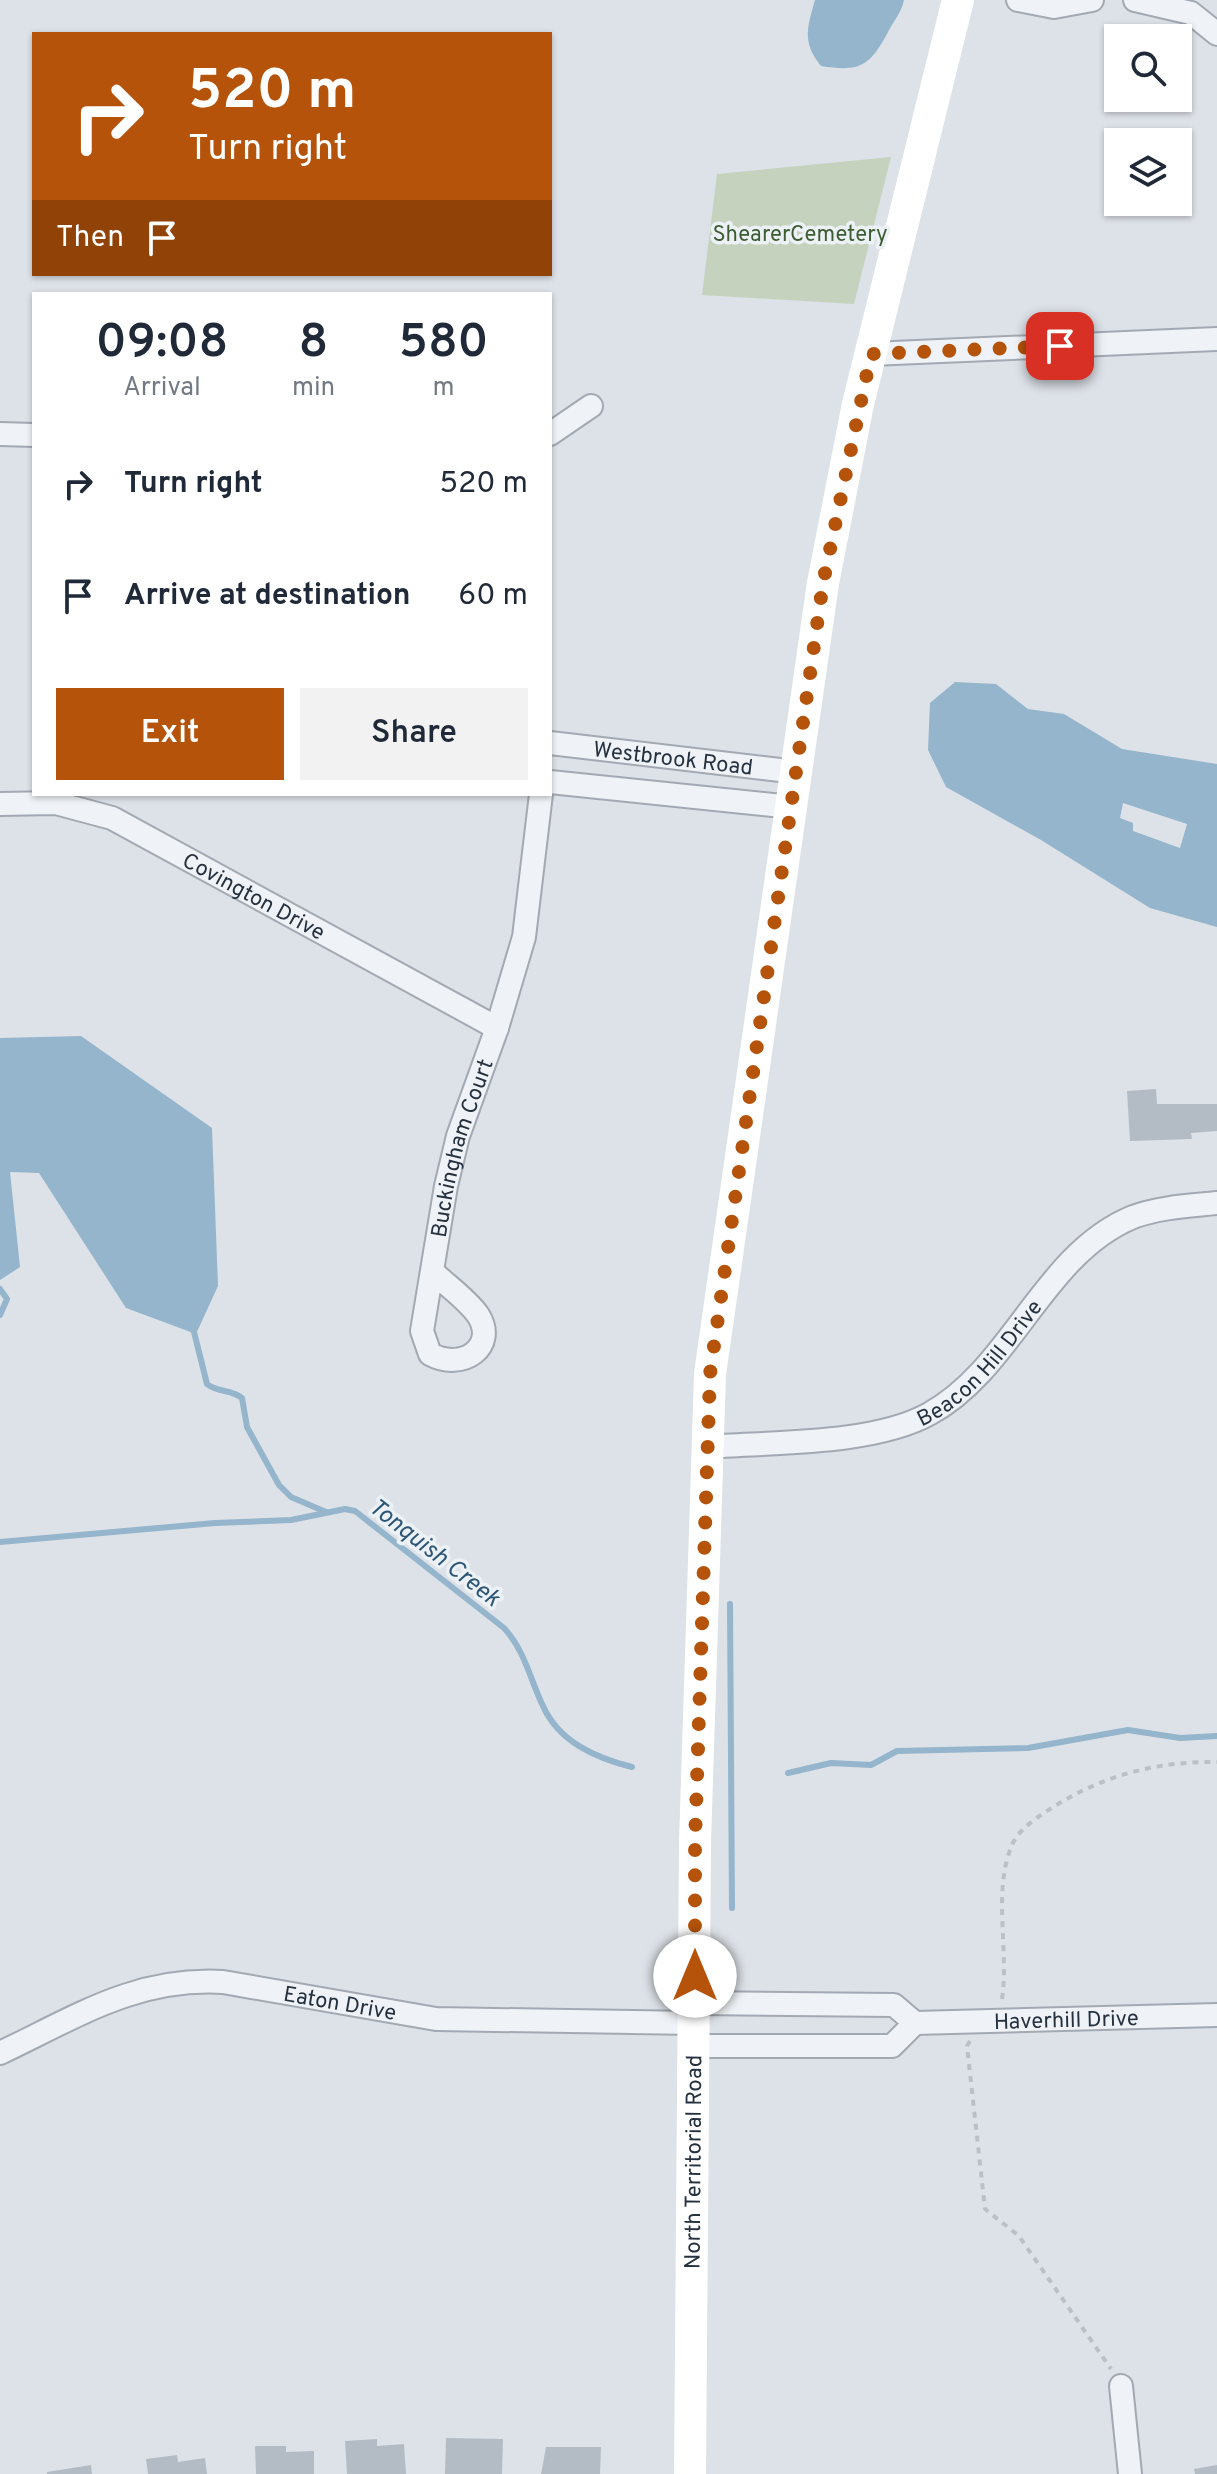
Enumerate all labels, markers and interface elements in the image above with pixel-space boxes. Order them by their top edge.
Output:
map controls [1104,24,1192,216]
button: search [1104,24,1192,112]
text: 520 m [188,58,356,128]
icon: right [56,64,160,168]
text: Turn right [188,127,347,173]
button: layers [1104,128,1192,216]
icon: arrive [140,216,184,260]
text: Then [56,220,124,257]
park label: ShearerCemetery [712,222,888,249]
pin [1026,312,1094,380]
text: 09:08 [95,314,229,374]
text: 8 [299,314,328,374]
text: 580 [399,314,489,374]
icon: arrive [1038,324,1082,368]
text: Arrival [123,372,201,405]
text: min [292,372,335,405]
text: m [433,372,455,405]
icon: right [56,462,100,506]
text: Turn right [124,466,262,503]
text: 520 m [439,466,528,503]
icon: arrive [56,574,100,618]
text: Arrive at destination [124,578,410,615]
text: 60 m [458,578,528,615]
button: Exit [56,688,284,780]
button: Share [300,688,528,780]
street label: Westbrook Road [591,737,754,783]
street label: Covington Drive [177,848,329,948]
street label: Buckingham Court [427,1056,501,1240]
street label: Beacon Hill Drive [913,1295,1049,1434]
water label: Tonquish Creek [362,1493,506,1615]
position arrow [653,1934,737,2018]
street label: Eaton Drive [281,1982,398,2028]
street label: Haverhill Drive [994,2006,1139,2037]
street label: North Territorial Road [681,2055,709,2269]

